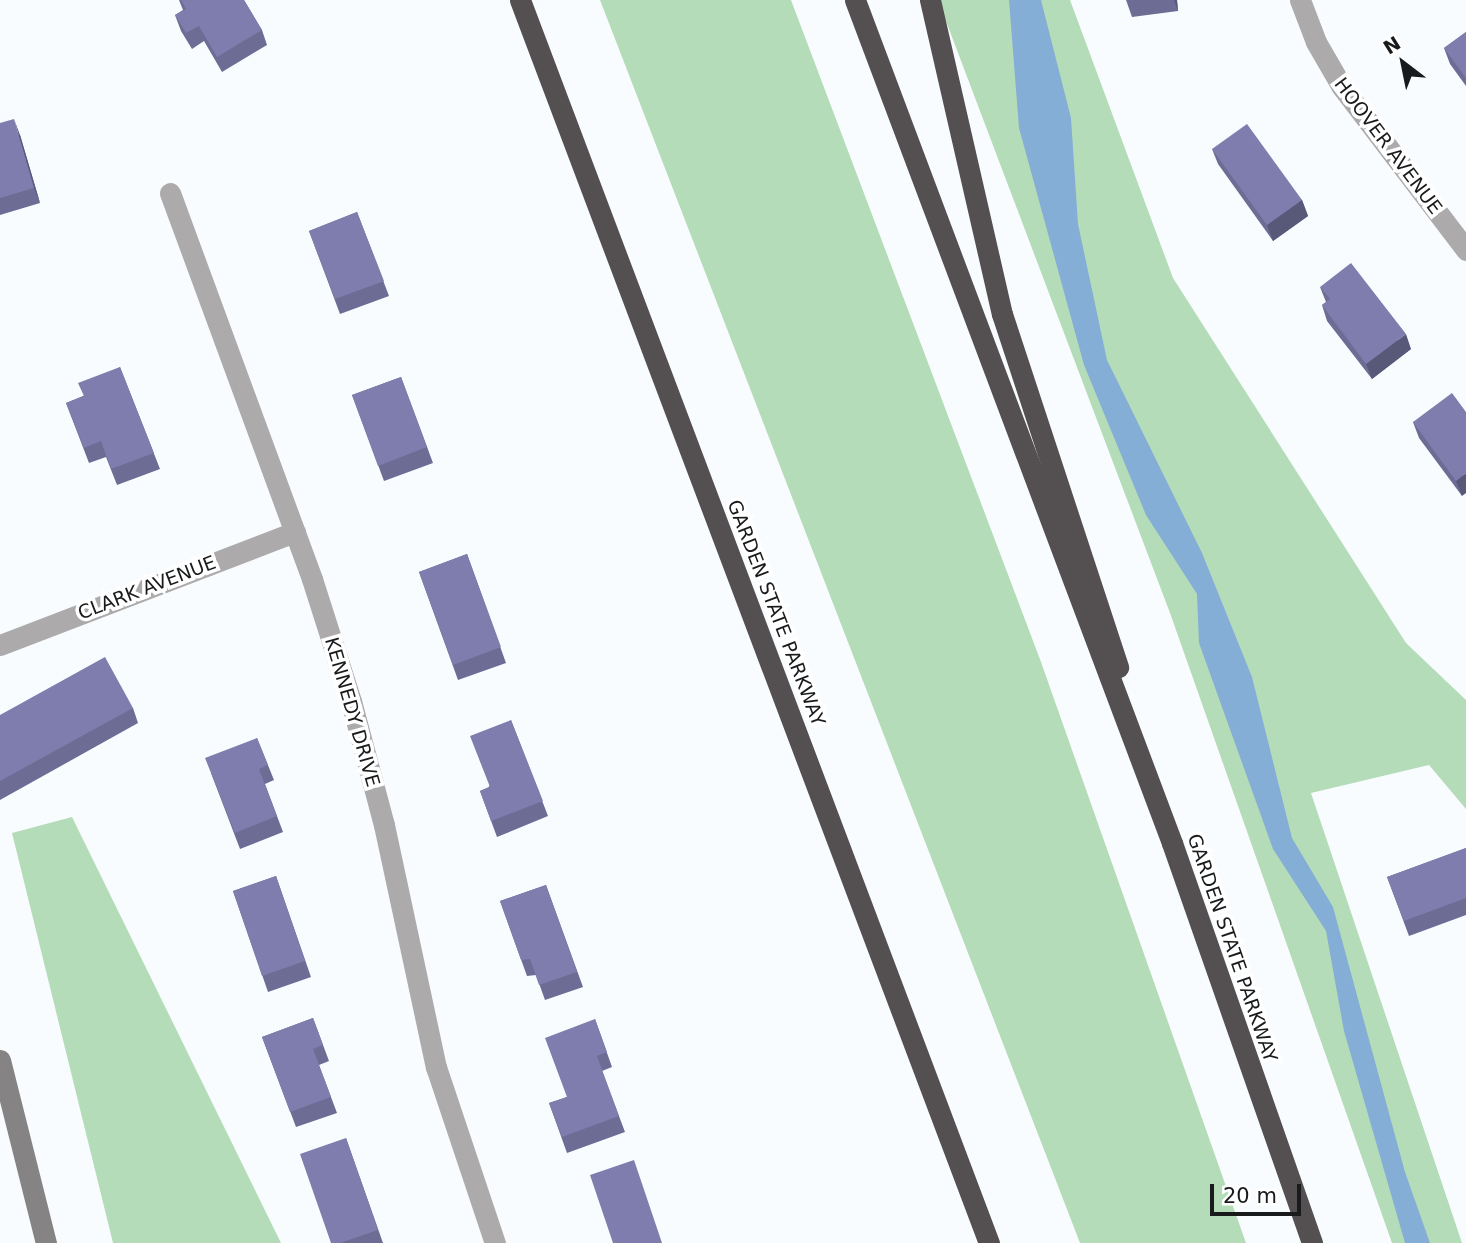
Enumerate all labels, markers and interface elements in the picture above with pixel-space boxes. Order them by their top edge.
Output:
north arrow [1368,28,1438,98]
text: N [1379,32,1404,59]
street label: HOOVER AVENUE [1329,73,1447,219]
street label: GARDEN STATE PARKWAY [722,497,830,729]
street label: CLARK AVENUE [75,551,219,625]
street label: KENNEDY DRIVE [320,635,384,789]
street label: GARDEN STATE PARKWAY [1182,831,1282,1065]
scale bar [1214,1170,1305,1214]
text: 20 m [1223,1184,1277,1208]

